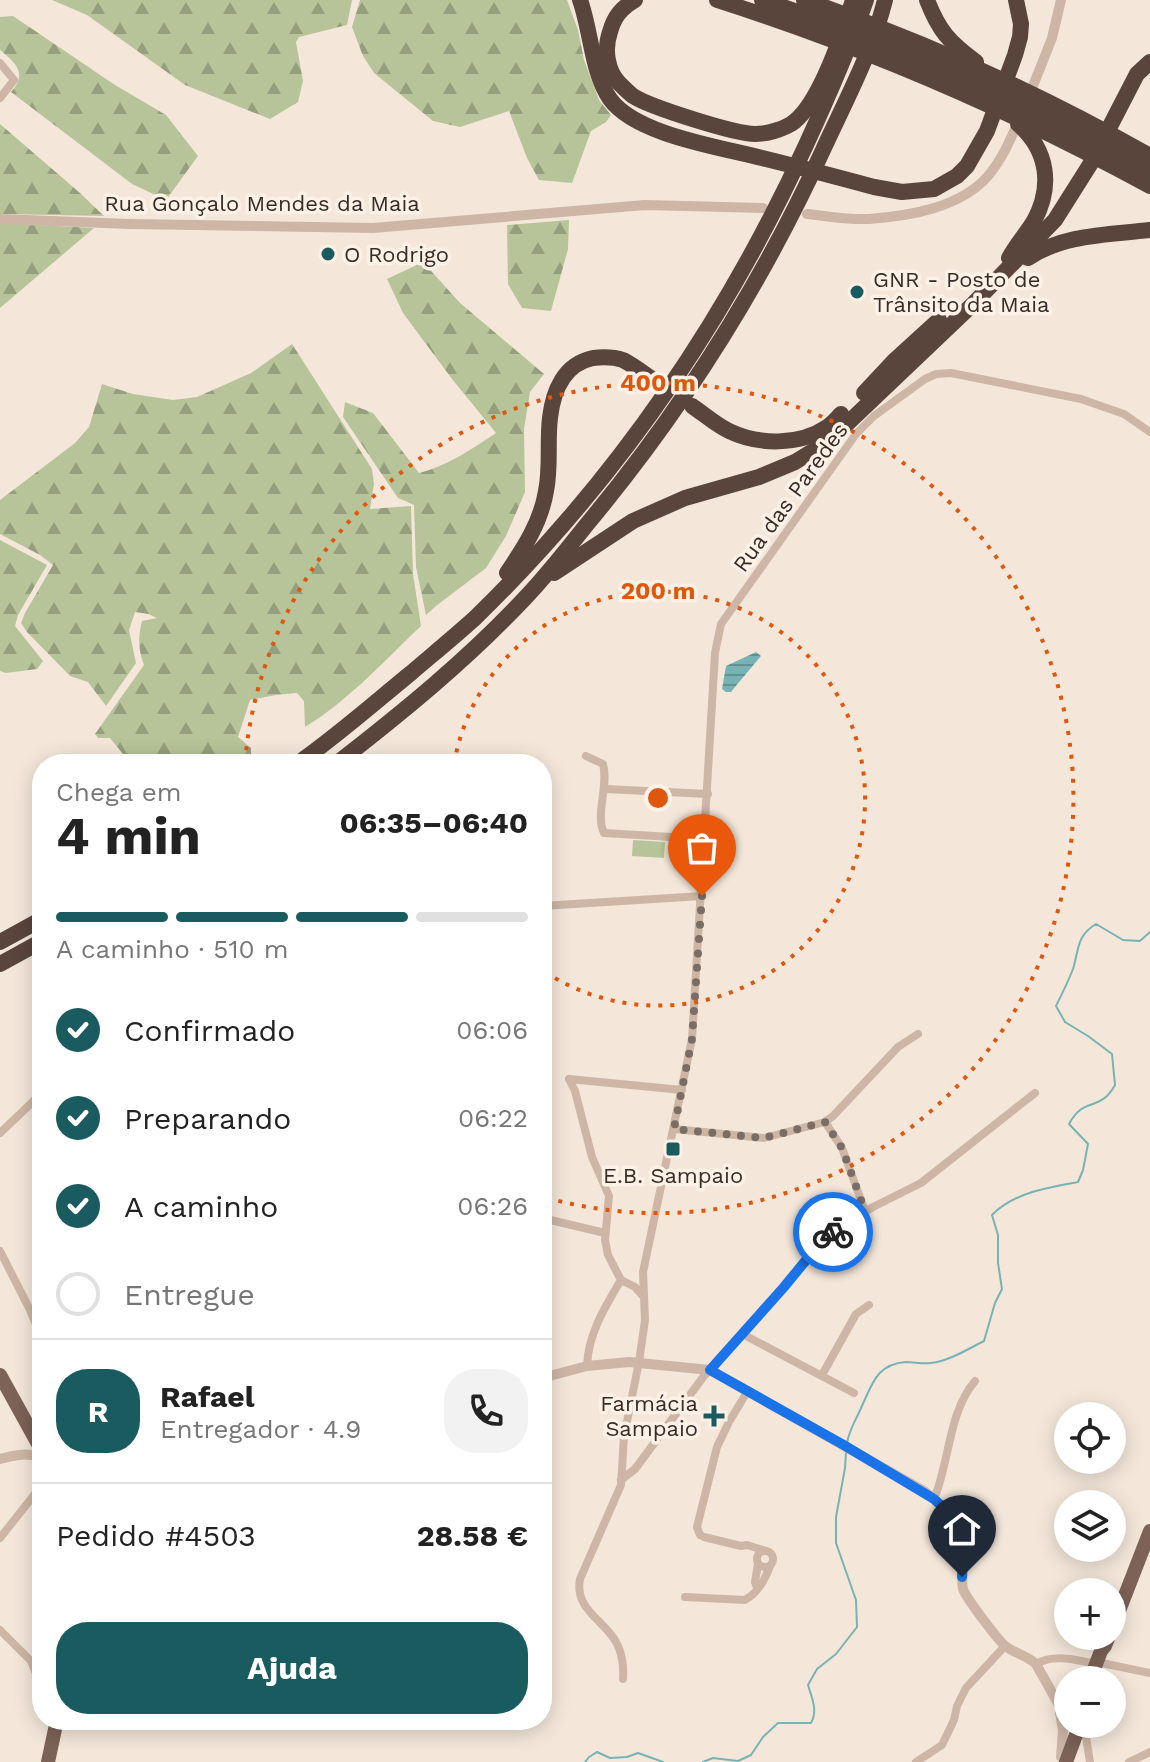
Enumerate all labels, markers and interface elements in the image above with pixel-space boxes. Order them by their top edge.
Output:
street label: Rua Gonçalo Mendes da Maia [104,191,420,216]
place label: O Rodrigo [344,242,449,267]
marker: O Rodrigo [319,245,337,263]
place label: GNR - Posto de Trânsito da Maia [873,267,1050,317]
marker: GNR - Posto de Trânsito da Maia [848,283,866,301]
text: 400 m [620,369,696,397]
street label: Rua das Paredes [728,418,853,577]
text: 200 m [621,577,695,605]
text: Chega em [56,777,182,807]
centre of rings [644,784,672,812]
text: 06:35–06:40 [340,805,528,840]
text: 4 min [56,806,201,867]
pin [668,814,736,896]
icon: bag [680,826,724,870]
text: A caminho · 510 m [56,934,288,964]
icon: check [56,1008,100,1052]
text: Confirmado [124,1013,295,1048]
text: 06:06 [456,1015,528,1045]
icon: check [56,1096,100,1140]
text: Preparando [124,1101,291,1136]
text: 06:22 [458,1103,528,1133]
marker: E.B. Sampaio [664,1140,682,1158]
place label: E.B. Sampaio [603,1163,743,1188]
icon: check [56,1184,100,1228]
text: A caminho [124,1189,278,1224]
text: 06:26 [457,1191,528,1221]
courier [793,1192,873,1272]
icon: bike [811,1210,855,1254]
text: Entregue [124,1277,255,1312]
button: phone [444,1369,528,1453]
text: Rafael [160,1379,255,1414]
place label: Farmácia Sampaio [600,1391,698,1441]
text: R [88,1394,108,1429]
map controls [1054,1402,1126,1738]
button: locate [1054,1402,1126,1474]
marker: Farmácia Sampaio [705,1407,723,1425]
text: Entregador · 4.9 [160,1414,361,1444]
button: layers [1054,1490,1126,1562]
pin [928,1495,996,1577]
icon: home [940,1507,984,1551]
text: Pedido #4503 [56,1518,256,1553]
text: 28.58 € [417,1518,528,1553]
button: + [1054,1578,1126,1650]
button: Ajuda [56,1622,528,1714]
button: − [1054,1666,1126,1738]

